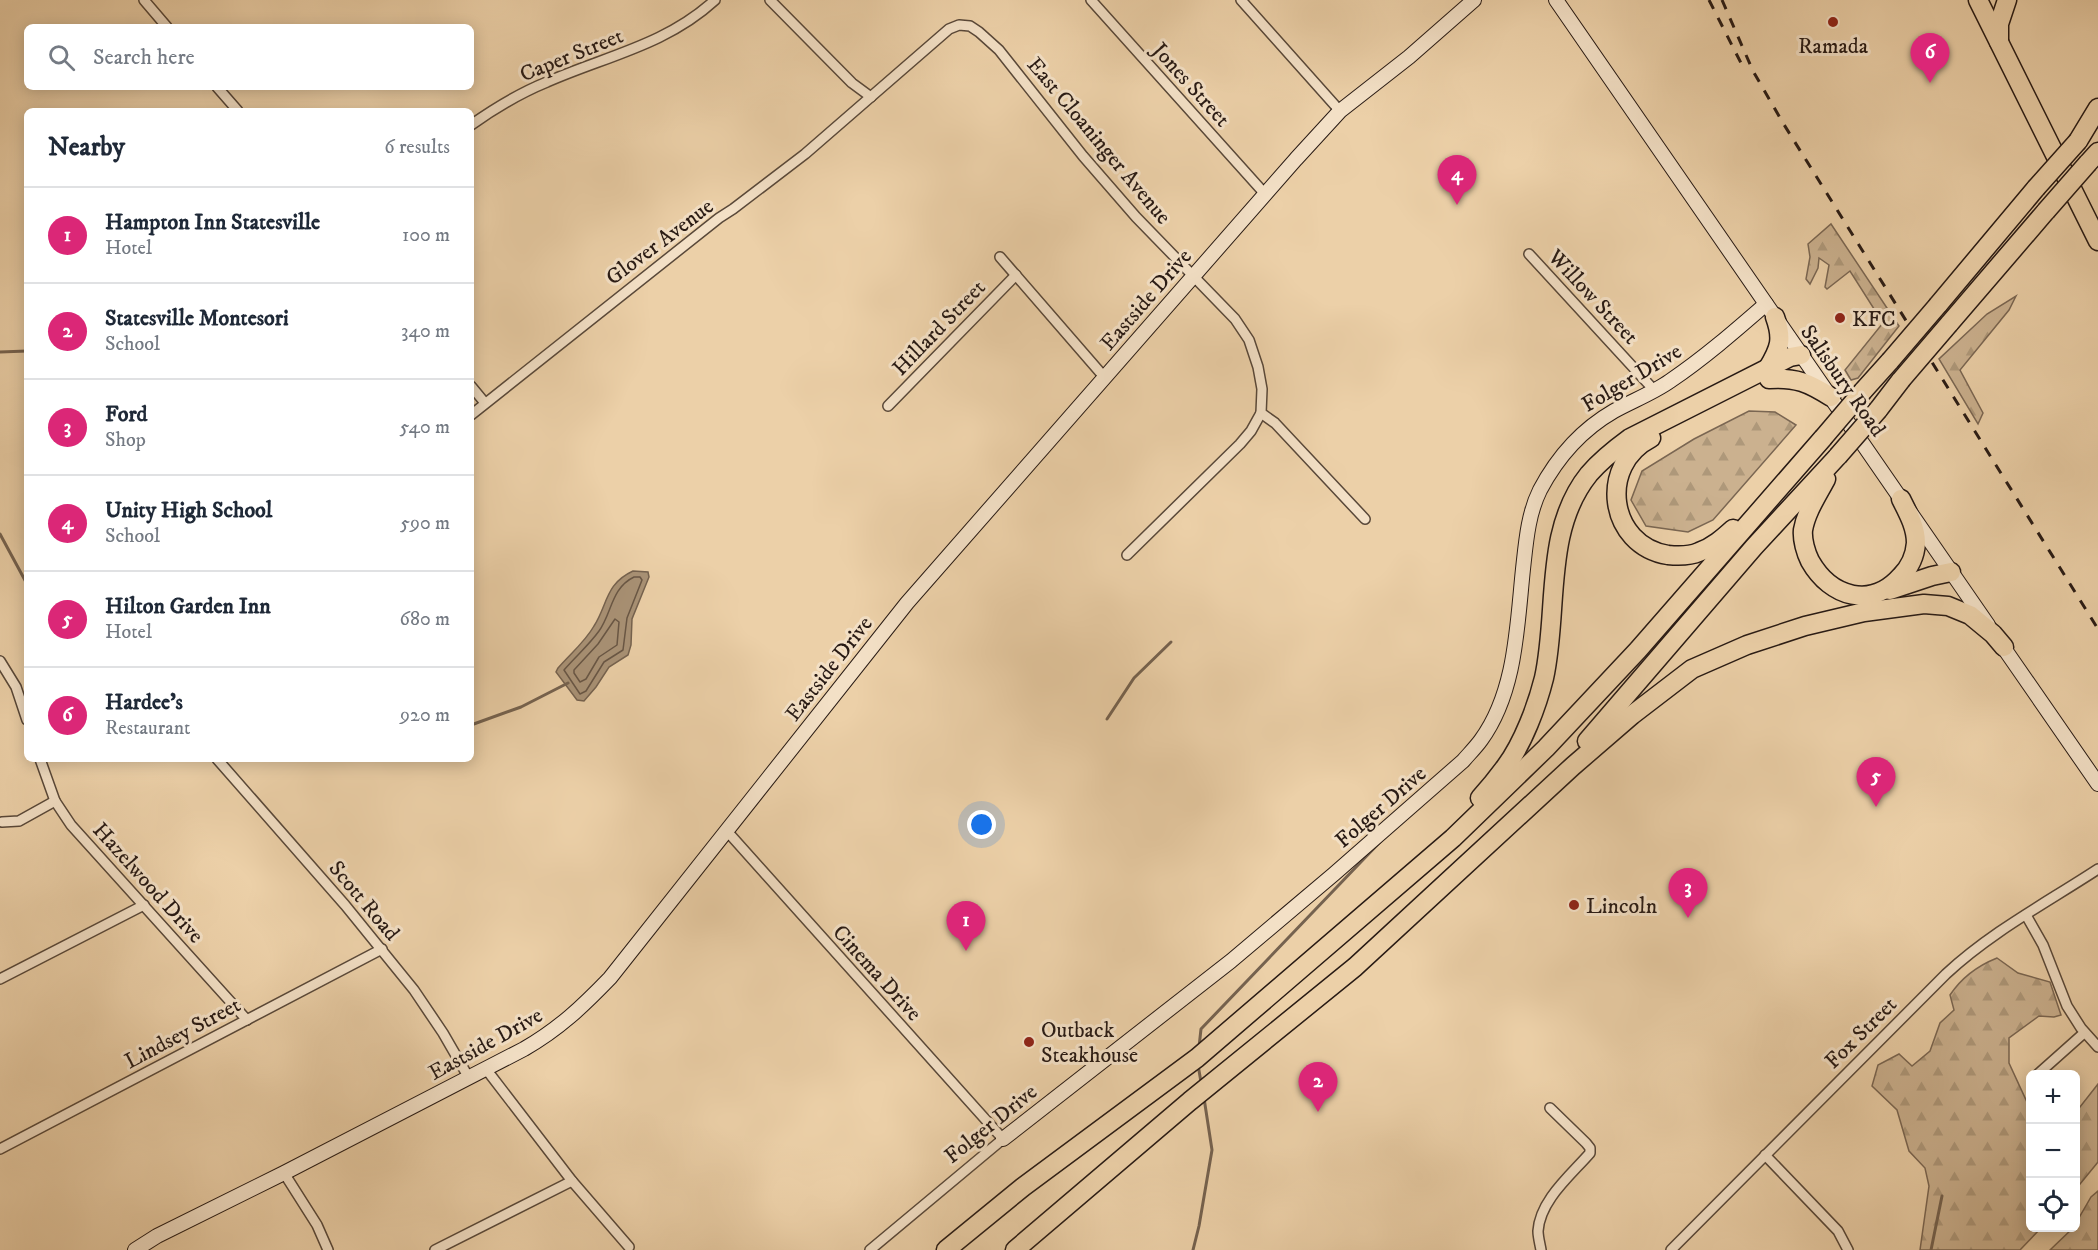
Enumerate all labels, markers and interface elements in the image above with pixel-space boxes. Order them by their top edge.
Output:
marker: Ramada [1826,15,1840,29]
street label: Caper Street [516,22,627,88]
search box [24,24,474,90]
place label: Ramada [1798,33,1869,60]
pin: 6 [1910,34,1950,83]
street label: Jones Street [1145,36,1236,133]
icon: search [45,41,78,74]
text: Search here [93,44,195,71]
street label: East Cloaninger Avenue [1021,52,1177,230]
text: Nearby [48,131,125,164]
text: 6 results [384,135,450,160]
pin: 4 [1438,156,1476,205]
street label: Glover Avenue [601,193,719,291]
text: Hampton Inn Statesville [105,209,320,236]
text: 1 [64,223,71,248]
text: 100 m [402,223,450,248]
text: Hotel [105,236,152,261]
street label: Willow Street [1541,243,1644,350]
street label: Eastside Drive [1095,244,1198,356]
street label: Hillard Street [887,275,991,381]
text: Statesville Montesori [105,305,289,332]
place label: KFC [1852,306,1896,333]
marker: KFC [1833,311,1847,325]
text: 2 [63,319,72,344]
text: 340 m [401,319,450,344]
street label: Salisbury Road [1794,320,1891,442]
text: School [105,332,160,357]
street label: Folger Drive [1577,338,1687,419]
text: Ford [105,401,147,428]
text: 3 [64,415,71,440]
text: 540 m [400,415,450,440]
text: Shop [105,428,146,453]
text: Unity High School [105,497,272,524]
text: 4 [62,511,73,536]
text: 590 m [400,511,450,536]
text: School [105,524,160,549]
text: Hilton Garden Inn [105,593,271,620]
text: 5 [63,607,72,632]
text: 680 m [400,607,450,632]
street label: Eastside Drive [780,611,879,727]
text: Hotel [105,620,152,645]
text: Hardee's [105,689,183,716]
text: 6 [62,703,73,728]
text: 920 m [400,703,450,728]
text: Restaurant [105,716,190,741]
pin: 5 [1856,758,1896,807]
street label: Folger Drive [1330,760,1432,854]
your location [967,810,996,839]
street label: Hazelwood Drive [87,817,209,949]
street label: Scott Road [323,855,405,946]
pin: 3 [1668,868,1708,918]
place label: Lincoln [1586,893,1658,920]
marker: Lincoln [1567,898,1581,912]
pin: 1 [946,902,986,951]
street label: Cinema Drive [827,919,927,1027]
street label: Lindsey Street [120,991,245,1075]
street label: Fox Street [1819,991,1903,1075]
street label: Eastside Drive [424,1002,547,1087]
place label: Outback Steakhouse [1041,1017,1138,1069]
marker: Outback Steakhouse [1022,1035,1036,1049]
pin: 2 [1298,1062,1338,1112]
map controls [2026,1070,2080,1232]
button: + [2026,1070,2080,1124]
street label: Folger Drive [939,1079,1043,1170]
button: − [2026,1124,2080,1178]
button: locate [2026,1178,2080,1232]

